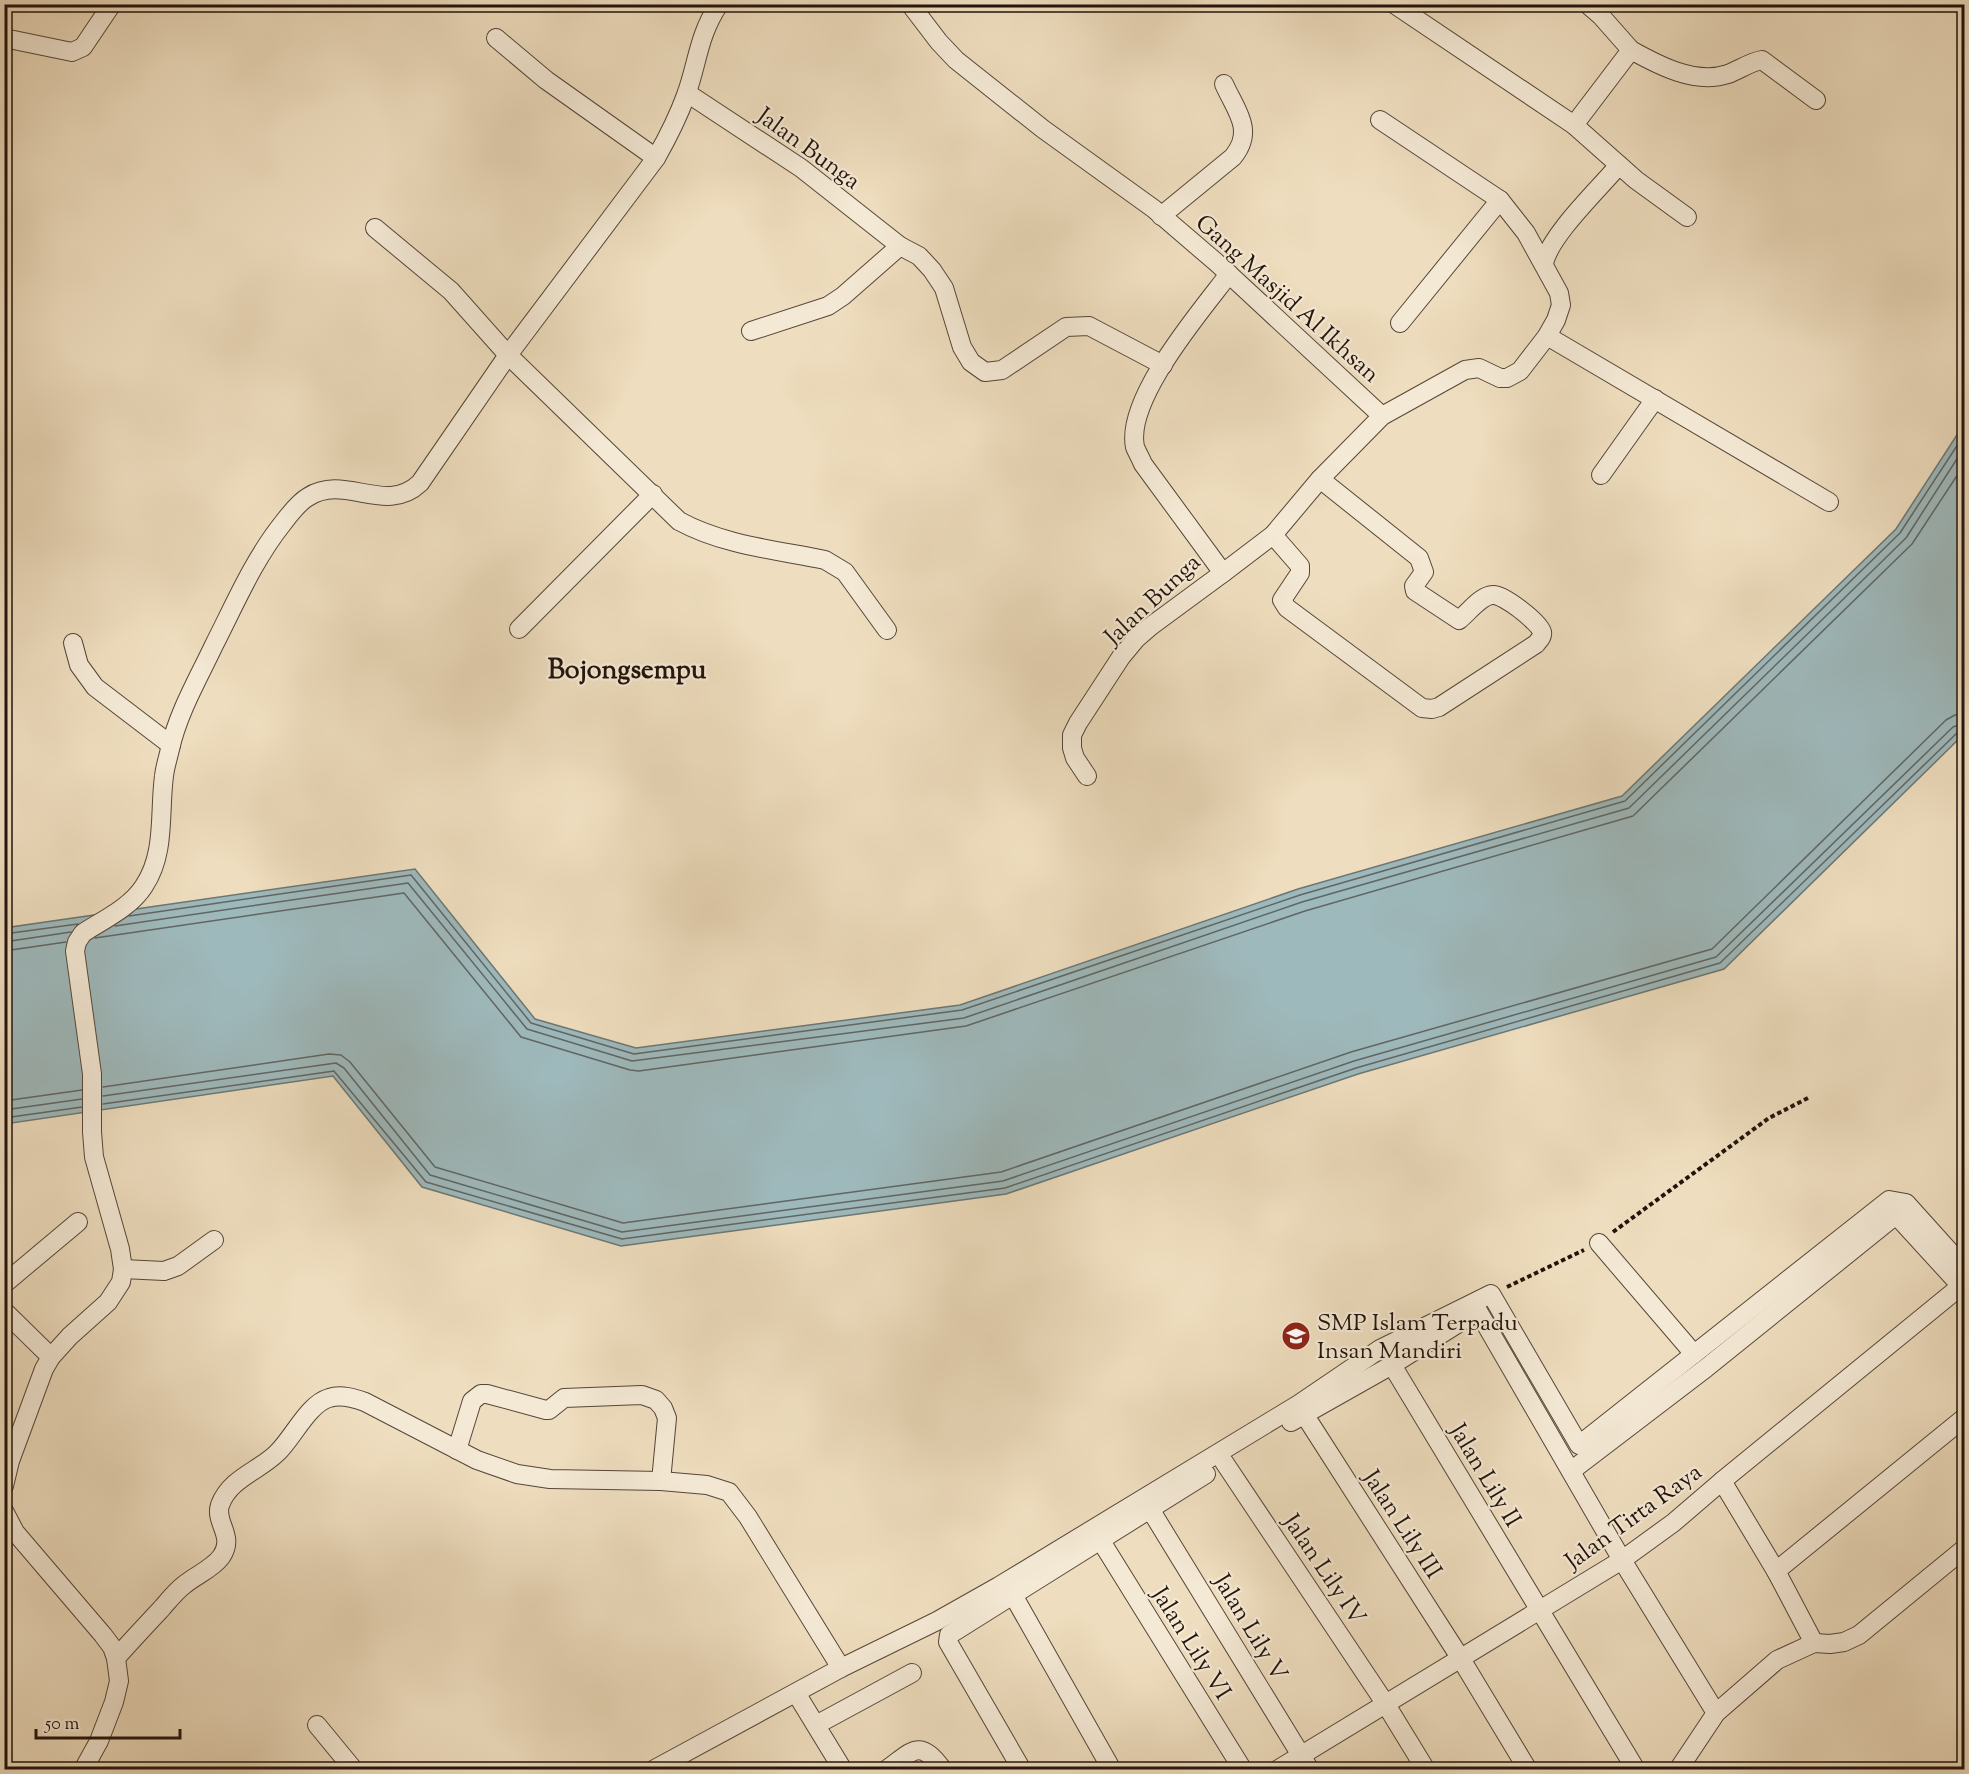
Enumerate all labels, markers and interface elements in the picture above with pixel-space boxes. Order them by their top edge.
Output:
street label: Jalan Bunga [747,99,867,199]
street label: Gang Masjid Al Ikhsan [1187,207,1386,392]
street label: Jalan Bunga [1096,547,1209,655]
district label: Bojongsempu [548,652,707,691]
place label: SMP Islam Terpadu Insan Mandiri [1317,1307,1518,1369]
school or university icon: SMP Islam Terpadu Insan Mandiri [1280,1320,1312,1352]
street label: Jalan Lily II [1439,1416,1529,1534]
street label: Jalan Tirta Raya [1557,1456,1710,1580]
street label: Jalan Lily III [1352,1462,1449,1586]
street label: Jalan Lily IV [1273,1506,1373,1632]
street label: Jalan Lily V [1203,1566,1295,1688]
street label: Jalan Lily VI [1141,1579,1238,1707]
scale bar [36,1702,180,1740]
text: 50 m [44,1712,80,1738]

